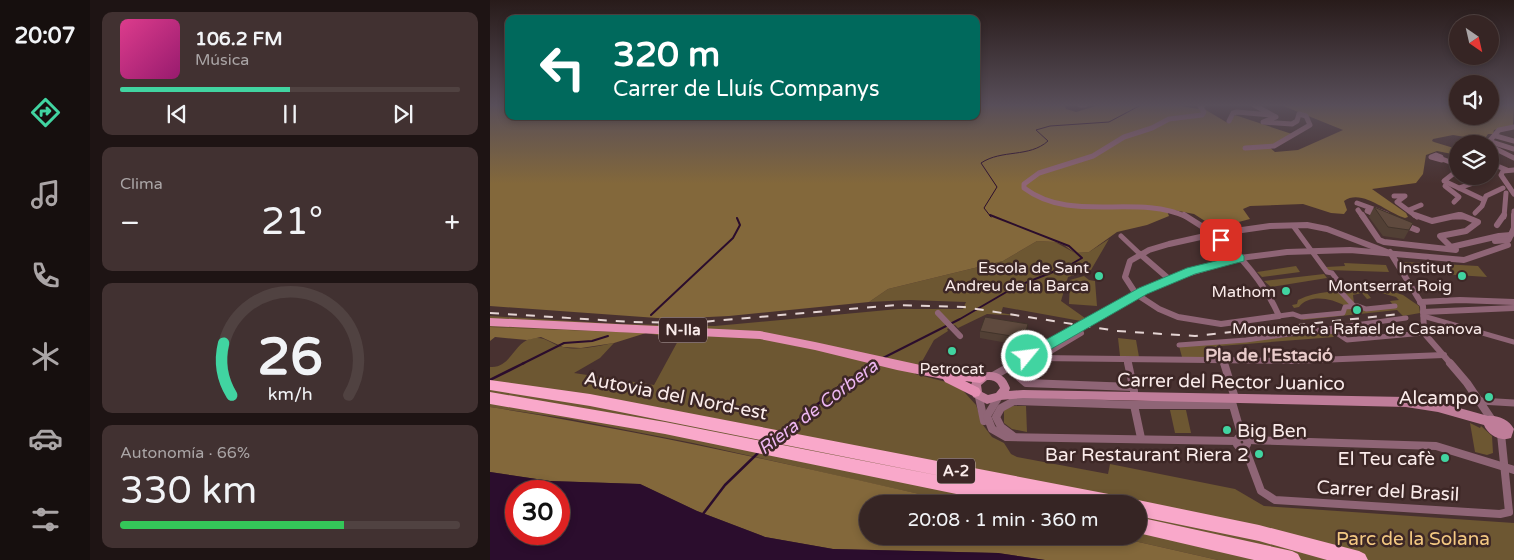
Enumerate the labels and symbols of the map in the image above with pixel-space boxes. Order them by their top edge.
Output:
north arrow [1449,15,1499,65]
pin [1200,219,1242,261]
place label: Escola de Sant Andreu de la Barca [945,258,1089,296]
place label: Institut Montserrat Roig [1328,258,1452,296]
marker: Escola de Sant Andreu de la Barca [1093,270,1105,282]
marker: Institut Montserrat Roig [1456,270,1468,282]
place label: Mathom [1211,282,1276,302]
marker: Mathom [1280,285,1292,297]
marker: Monument a Rafael de Casanova [1351,304,1363,316]
road number: N-IIa [659,318,707,342]
place label: Monument a Rafael de Casanova [1232,319,1482,339]
position arrow [1000,329,1052,381]
district label: Pla de l'Estació [1205,344,1333,366]
marker: Petrocat [946,345,958,357]
water label: Riera de Corbera [754,354,883,459]
place label: Petrocat [920,359,984,379]
street label: Autovia del Nord-est [582,367,769,425]
street label: Carrer del Rector Juanico [1117,369,1345,395]
place label: Alcampo [1398,387,1479,409]
marker: Alcampo [1483,391,1495,403]
place label: Big Ben [1237,420,1307,442]
marker: Big Ben [1221,424,1233,436]
place label: Bar Restaurant Riera 2 [1045,444,1249,466]
marker: Bar Restaurant Riera 2 [1253,448,1265,460]
place label: El Teu cafè [1338,448,1435,470]
marker: El Teu cafè [1439,452,1451,464]
road number: A-2 [937,458,975,484]
street label: Carrer del Brasil [1316,476,1460,506]
speed limit sign: 30 [505,480,570,545]
park label: Parc de la Solana [1336,528,1490,550]

